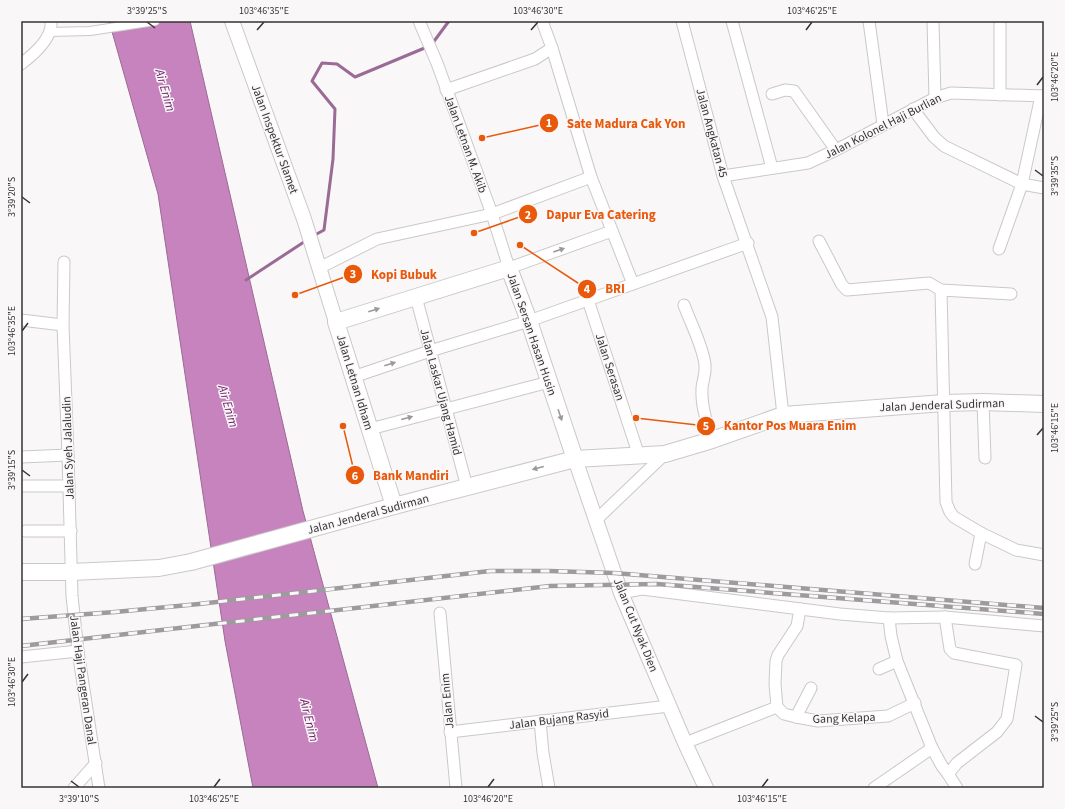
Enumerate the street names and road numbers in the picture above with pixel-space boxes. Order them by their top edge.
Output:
street label: Jalan Inspektur Slamet [247,82,302,196]
street label: Jalan Angkatan 45 [691,87,732,180]
street label: Jalan Kolonel Haji Burlian [822,90,945,163]
street label: Jalan Letnan M. Akib [440,93,491,196]
street label: Jalan Sersan Hasan Husin [502,270,561,398]
street label: Jalan Laskar Ujang Hamid [415,327,466,457]
street label: Jalan Serasan [591,331,628,403]
street label: Jalan Letnan Idham [332,332,377,432]
street label: Jalan Jenderal Sudirman [879,395,1005,416]
street label: Jalan Syeh Jalaludin [58,396,79,500]
street label: Jalan Jenderal Sudirman [305,490,431,539]
street label: Jalan Cut Nyak Dien [609,576,662,675]
street label: Jalan Haji Pangeran Danal [65,614,100,746]
street label: Jalan Enim [437,672,458,729]
street label: Jalan Bujang Rasyid [508,705,610,734]
street label: Gang Kelapa [812,709,876,728]

